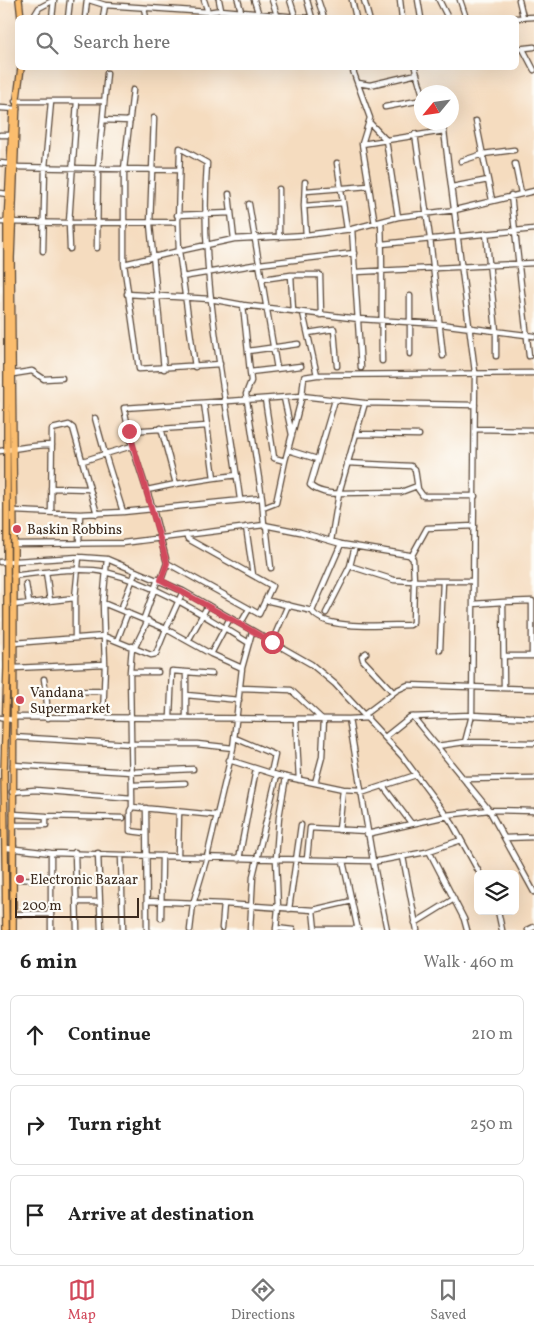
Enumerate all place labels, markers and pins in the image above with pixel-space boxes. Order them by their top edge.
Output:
place label: Baskin Robbins [27,521,122,540]
marker: Baskin Robbins [11,523,23,535]
place label: Vandana Supermarket [30,684,110,719]
marker: Vandana Supermarket [14,694,26,706]
place label: Electronic Bazaar [30,871,138,890]
marker: Electronic Bazaar [14,873,26,885]

